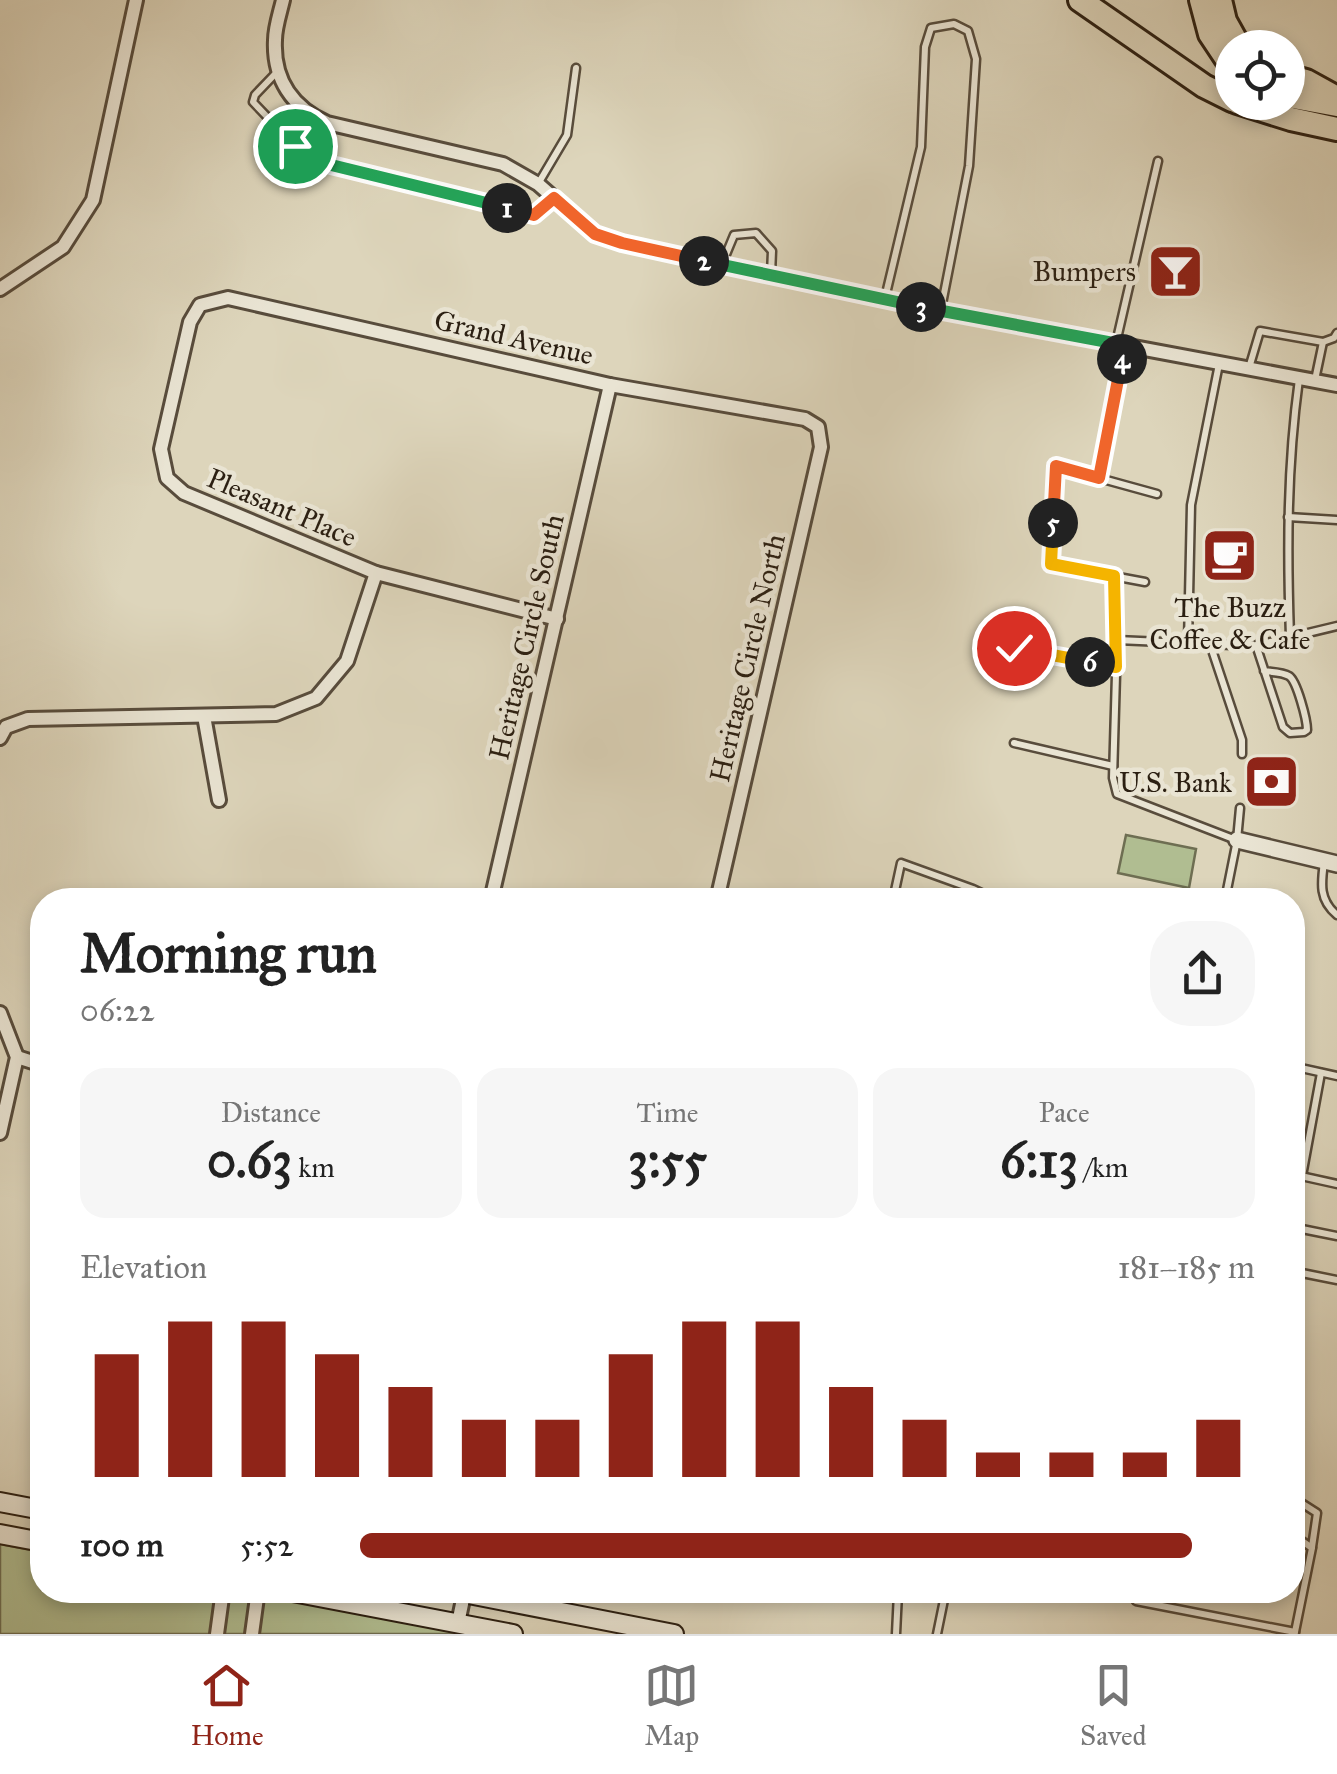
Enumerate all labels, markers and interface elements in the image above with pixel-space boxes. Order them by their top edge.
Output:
map controls [1215,30,1305,120]
button: locate [1215,30,1305,120]
pin [253,104,338,189]
icon: arrive [268,119,323,174]
pin: 1 [482,183,532,233]
text: 1 [501,190,513,225]
pin: 2 [679,236,729,286]
bar icon: Bumpers [1145,241,1205,301]
text: 2 [697,243,711,278]
place label: Bumpers [1033,254,1136,289]
pin: 3 [896,282,946,332]
text: 3 [915,289,927,324]
street label: Grand Avenue [431,302,597,373]
pin: 4 [1097,334,1147,384]
text: 4 [1114,341,1130,376]
street label: Pleasant Place [202,460,362,555]
pin: 5 [1028,498,1078,548]
text: 5 [1046,505,1060,540]
street label: Heritage Circle South [481,510,572,763]
cafe icon: The Buzz Coffee & Cafe [1200,526,1260,586]
street label: Heritage Circle North [702,530,793,786]
place label: The Buzz Coffee & Cafe [1149,590,1311,657]
pin [972,606,1057,691]
icon: check [987,621,1042,676]
pin: 6 [1065,637,1115,687]
text: 6 [1083,644,1097,679]
bank icon: U.S. Bank [1241,752,1301,812]
place label: U.S. Bank [1119,765,1232,800]
text: Morning run [80,920,377,987]
button: share [1150,921,1255,1026]
text: 06:22 [80,991,155,1030]
text: Distance [221,1095,321,1130]
text: Time [636,1095,698,1130]
text: Pace [1039,1095,1090,1130]
text: 0.63 [207,1130,292,1191]
text: 3:55 [628,1130,707,1191]
text: 6:13 [1000,1130,1078,1191]
text: km [292,1150,335,1185]
text: /km [1078,1150,1128,1185]
text: Elevation [80,1248,207,1287]
text: 181–185 m [1118,1248,1255,1287]
text: 100 m [80,1526,164,1565]
text: 5:52 [240,1526,294,1565]
tab: Home [190,1658,264,1753]
tab: Map [644,1658,699,1753]
tab: Saved [1080,1658,1147,1753]

